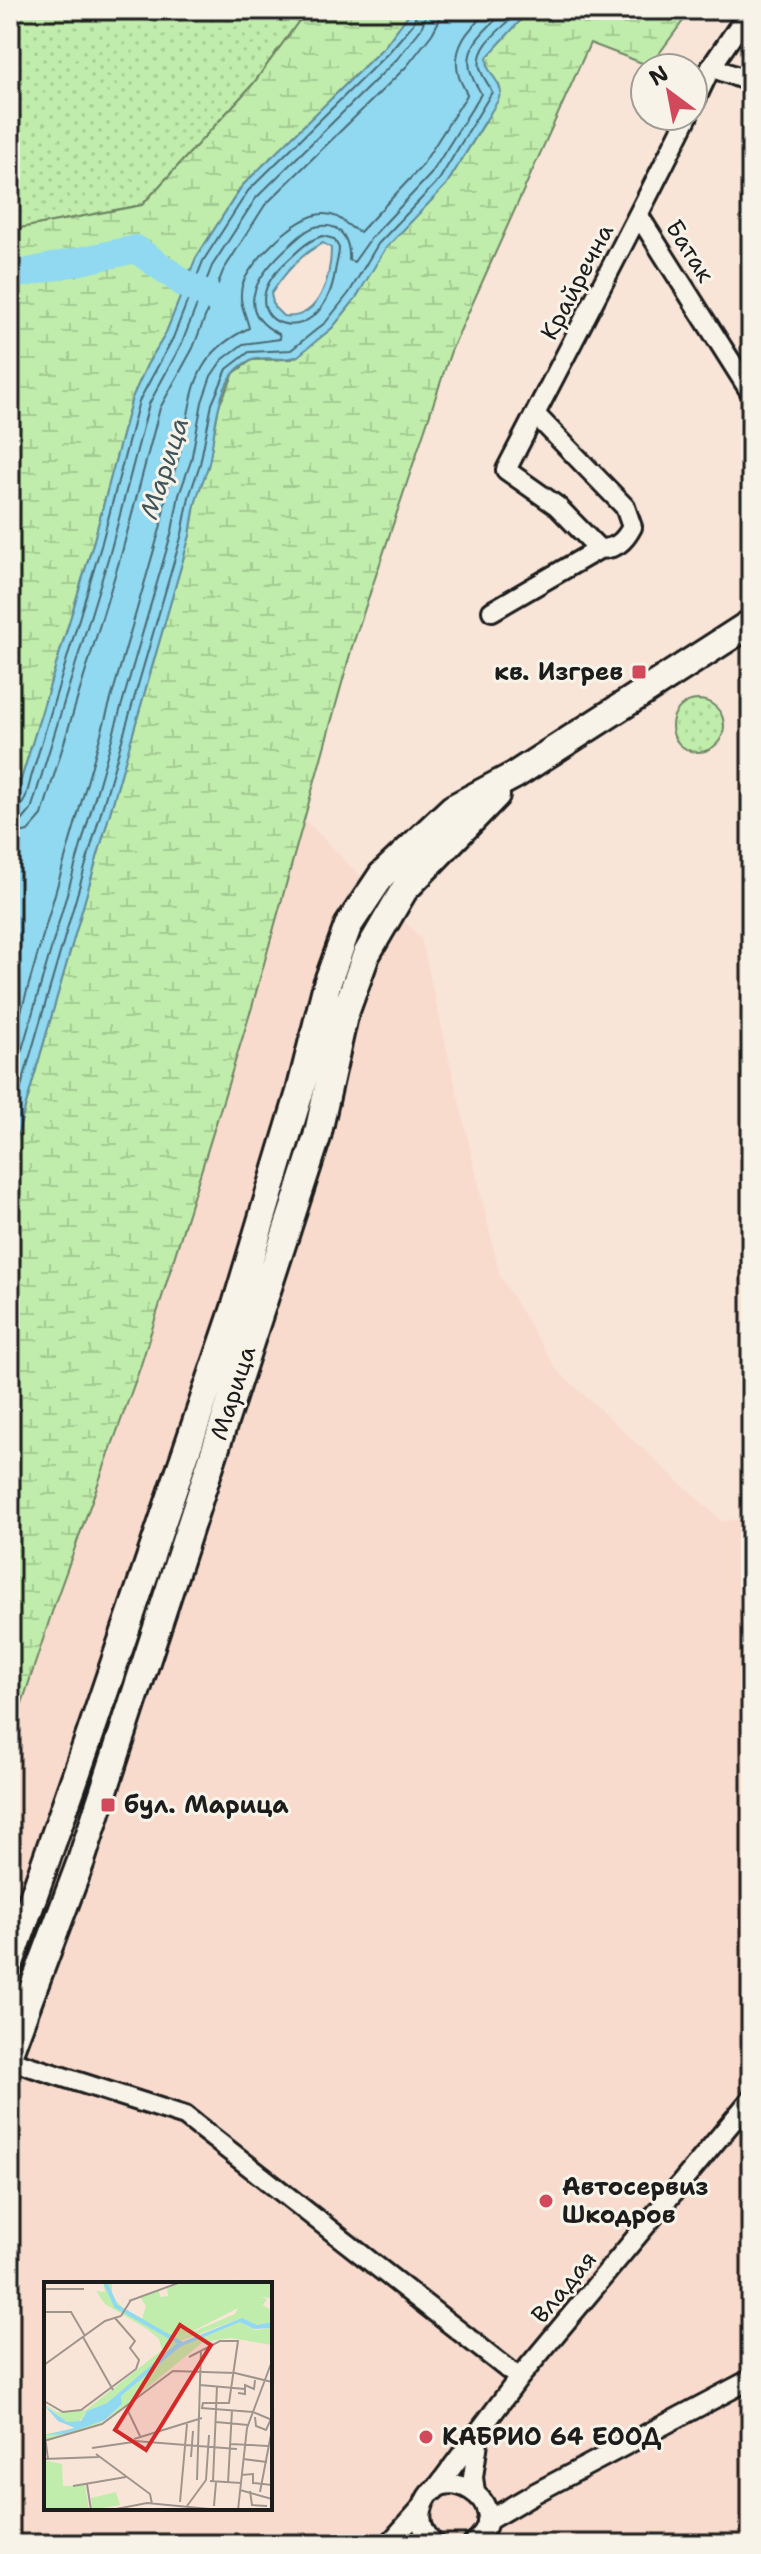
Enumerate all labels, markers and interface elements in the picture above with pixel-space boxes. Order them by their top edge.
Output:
north arrow [629,52,709,132]
text: N [644,59,674,92]
street label: Батак [658,214,722,289]
street label: Крайречна [533,218,621,346]
water label: Марица [131,413,196,523]
place label: кв. Изгрев [494,656,623,688]
marker: кв. Изгрев [630,663,648,681]
street label: Марица [203,1342,263,1444]
place label: бул. Марица [124,1789,289,1821]
marker: бул. Марица [99,1796,117,1814]
place label: Автосервиз Шкодров [562,2171,708,2231]
marker: Автосервиз Шкодров [537,2192,555,2210]
street label: Владая [524,2244,604,2330]
inset map [44,2282,272,2510]
place label: КАБРИО 64 ЕООД [442,2421,662,2453]
marker: КАБРИО 64 ЕООД [417,2428,435,2446]

